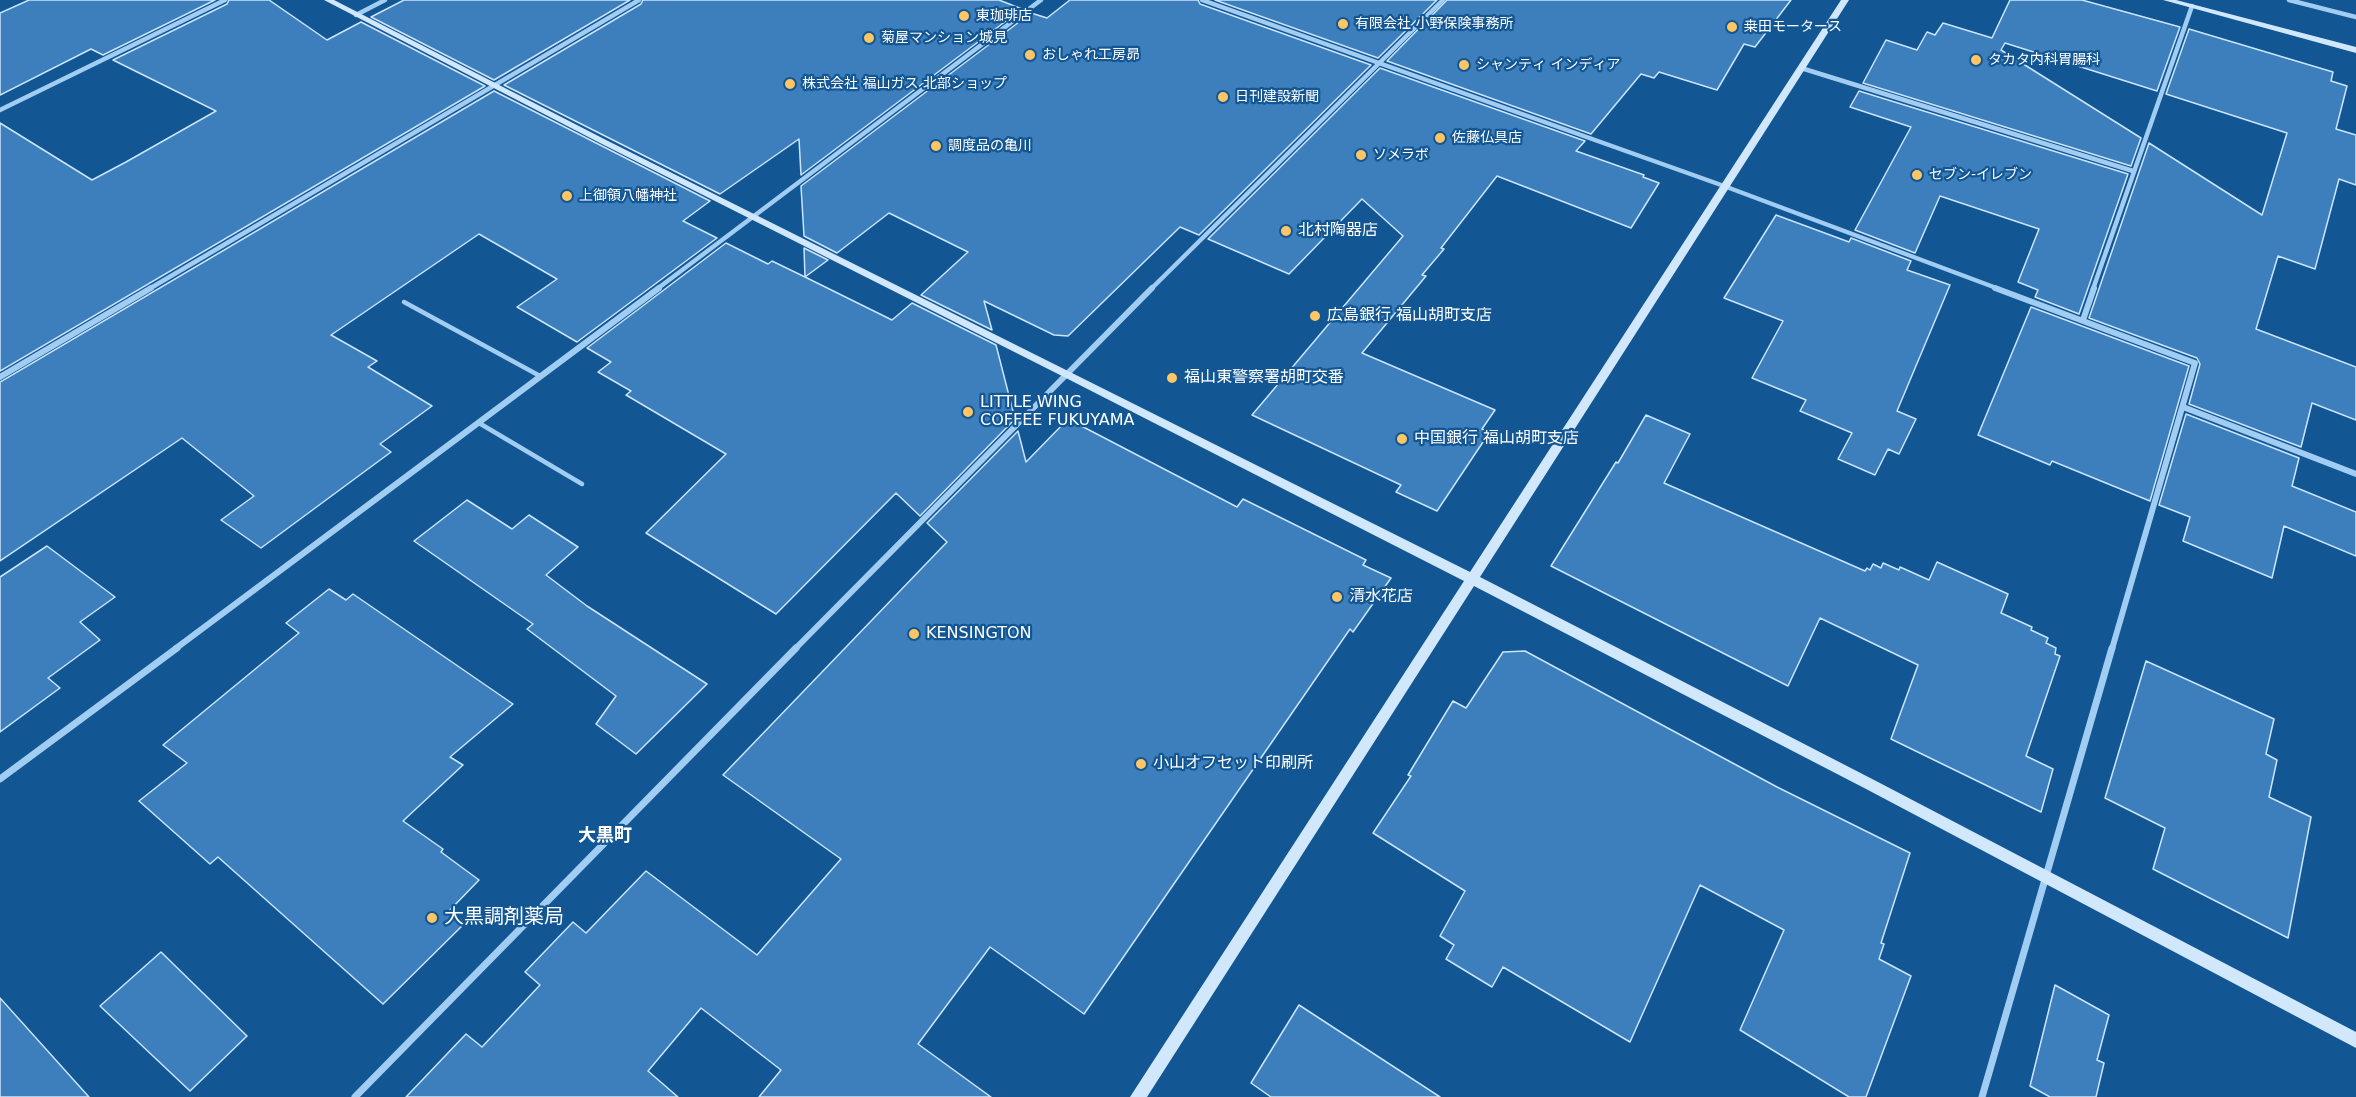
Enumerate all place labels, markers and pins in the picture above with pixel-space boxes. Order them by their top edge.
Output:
place label: 東珈琲店 [976,8,1032,24]
marker: 東珈琲店 [957,9,971,23]
place label: 有限会社 小野保険事務所 [1355,16,1513,32]
marker: 有限会社 小野保険事務所 [1336,17,1350,31]
place label: 桒田モータース [1744,19,1842,35]
marker: 桒田モータース [1725,20,1739,34]
place label: 菊屋マンション城見 [881,30,1007,46]
marker: 菊屋マンション城見 [862,31,876,45]
place label: おしゃれ工房昴 [1042,47,1140,63]
marker: おしゃれ工房昴 [1023,48,1037,62]
place label: タカタ内科胃腸科 [1988,52,2100,68]
marker: タカタ内科胃腸科 [1969,53,1983,67]
place label: シャンティ インディア [1476,57,1620,73]
marker: シャンティ インディア [1457,58,1471,72]
place label: 株式会社 福山ガス 北部ショップ [802,76,1007,92]
marker: 株式会社 福山ガス 北部ショップ [783,77,797,91]
place label: 日刊建設新聞 [1235,89,1319,105]
marker: 日刊建設新聞 [1216,90,1230,104]
place label: 佐藤仏具店 [1452,130,1522,146]
marker: 佐藤仏具店 [1433,131,1447,145]
place label: 調度品の亀川 [948,138,1032,154]
marker: 調度品の亀川 [929,139,943,153]
place label: ソメラボ [1373,147,1429,163]
marker: ソメラボ [1354,148,1368,162]
place label: セブン-イレブン [1929,167,2032,183]
marker: セブン-イレブン [1910,168,1924,182]
place label: 上御領八幡神社 [579,188,677,204]
marker: 上御領八幡神社 [560,189,574,203]
place label: 北村陶器店 [1298,221,1378,241]
marker: 北村陶器店 [1279,224,1293,238]
place label: 広島銀行 福山胡町支店 [1327,306,1492,326]
marker: 広島銀行 福山胡町支店 [1308,309,1322,323]
place label: 福山東警察署胡町交番 [1184,368,1344,388]
marker: 福山東警察署胡町交番 [1165,371,1179,385]
place label: LITTLE WING COFFEE FUKUYAMA [980,393,1134,431]
marker: LITTLE WING COFFEE FUKUYAMA [961,405,975,419]
place label: 中国銀行 福山胡町支店 [1414,429,1579,449]
marker: 中国銀行 福山胡町支店 [1395,432,1409,446]
place label: 清水花店 [1349,587,1413,607]
marker: 清水花店 [1330,590,1344,604]
place label: KENSINGTON [926,624,1032,644]
marker: KENSINGTON [907,627,921,641]
place label: 小山オフセット印刷所 [1153,754,1313,774]
marker: 小山オフセット印刷所 [1134,757,1148,771]
place label: 大黒調剤薬局 [444,906,564,930]
marker: 大黒調剤薬局 [425,911,439,925]

